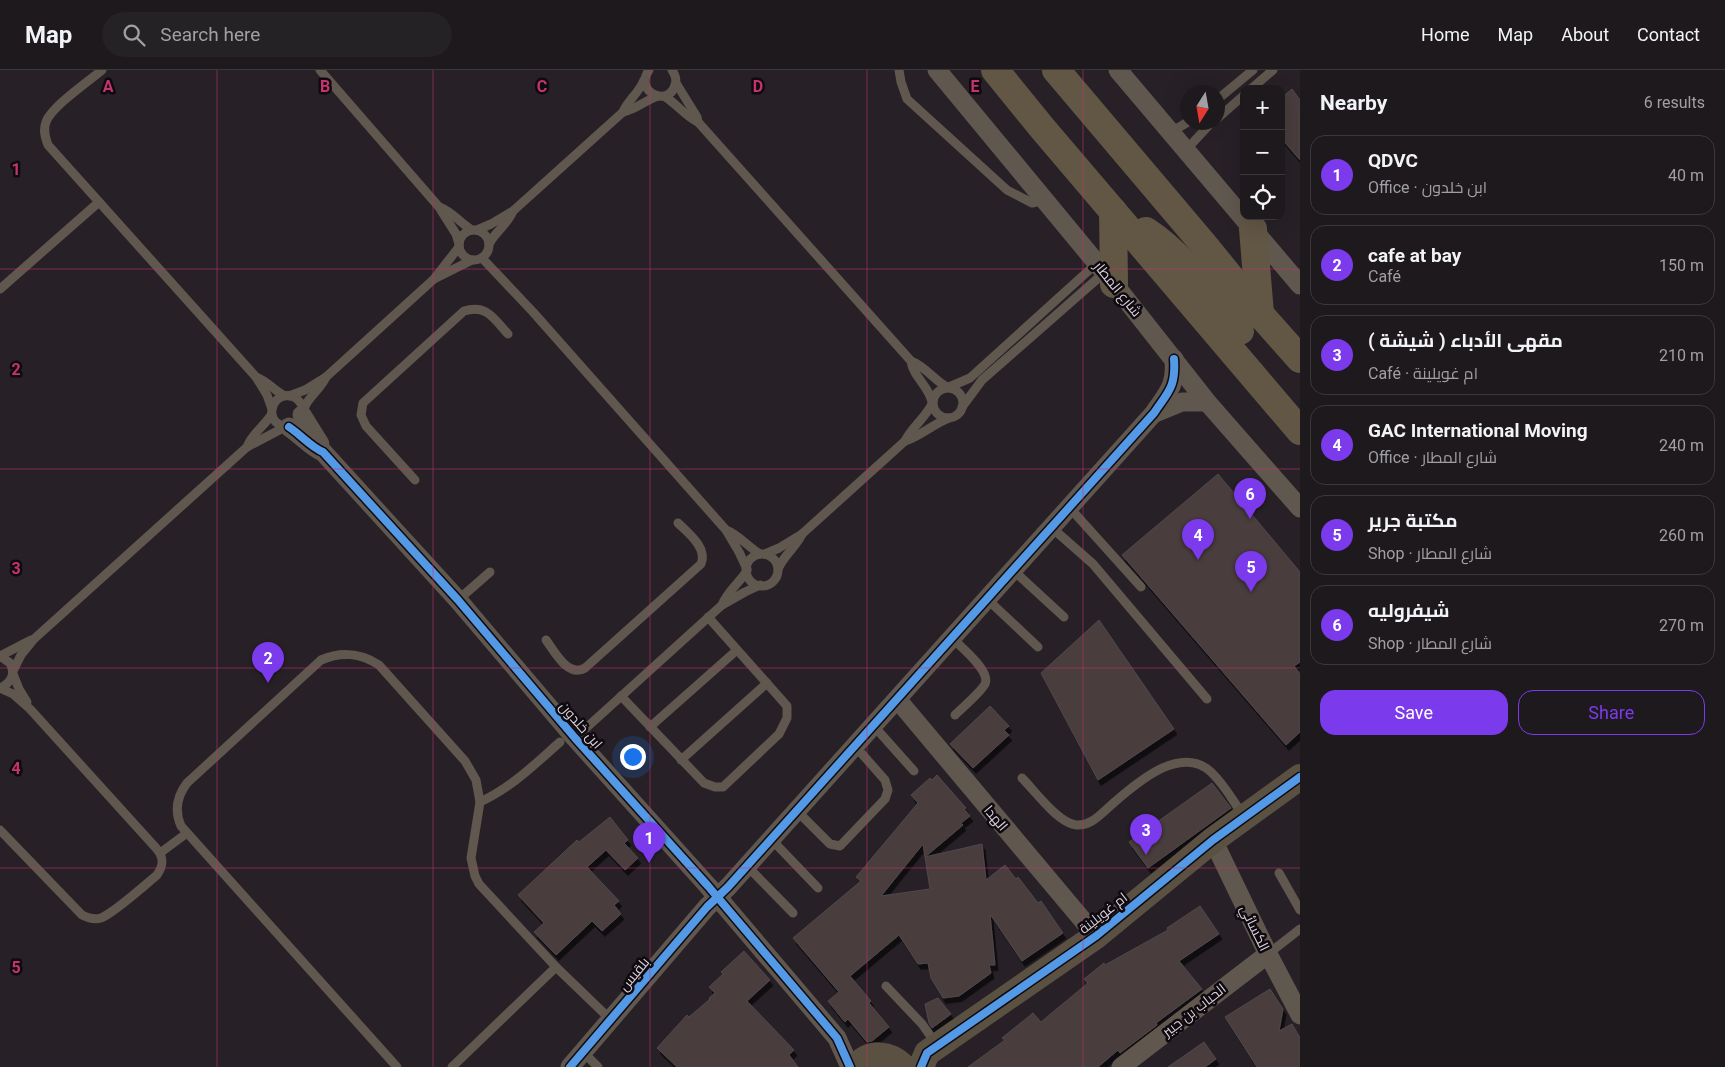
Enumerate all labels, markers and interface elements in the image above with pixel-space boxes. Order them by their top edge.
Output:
search box [102,12,452,57]
text: Map [25,21,72,49]
icon: search [120,21,148,49]
text: Search here [160,23,260,46]
text: Home [1421,24,1470,45]
text: Map [1498,24,1533,45]
text: About [1561,24,1609,45]
text: Contact [1637,24,1700,45]
text: A [103,77,114,96]
text: B [320,77,330,96]
text: C [537,77,547,96]
text: D [753,77,763,96]
text: E [971,77,980,96]
north arrow [1180,85,1225,130]
map controls [1240,85,1285,220]
button: + [1240,85,1285,130]
text: Nearby [1320,91,1387,115]
text: 6 results [1644,93,1705,112]
button: − [1240,130,1285,175]
text: QDVC [1368,149,1418,172]
text: 1 [11,160,21,179]
text: 1 [1332,166,1342,185]
text: 40 m [1668,166,1704,185]
button: locate [1240,175,1285,220]
text: Office · ابن خلدون [1368,178,1487,197]
text: cafe at bay [1368,244,1461,267]
text: 2 [1332,256,1342,275]
text: 150 m [1659,256,1704,275]
street label: شارع المطار [1090,258,1145,320]
text: Café [1368,267,1401,286]
text: مقهى الأدباء ( شيشة ) [1368,329,1563,352]
text: 3 [1332,346,1342,365]
text: 210 m [1659,346,1704,365]
text: 2 [11,360,21,379]
text: Café · ام غويلينة [1368,364,1478,383]
text: GAC International Moving [1368,419,1588,442]
text: 4 [1332,436,1342,455]
text: 240 m [1659,436,1704,455]
text: Office · شارع المطار [1368,448,1497,467]
pin: 6 [1234,478,1266,519]
text: مكتبة جرير [1368,509,1458,532]
pin: 4 [1182,519,1214,560]
text: 5 [1332,526,1342,545]
text: 260 m [1659,526,1704,545]
text: Shop · شارع المطار [1368,544,1492,563]
pin: 5 [1235,551,1267,592]
text: 3 [11,559,21,578]
text: شيفروليه [1368,599,1449,622]
text: 6 [1332,616,1342,635]
text: 270 m [1659,616,1704,635]
text: Shop · شارع المطار [1368,634,1492,653]
pin: 2 [252,642,284,683]
button: Save [1320,690,1508,735]
button: Share [1518,690,1705,735]
street label: ابن خلدون [556,698,606,752]
your location [620,744,646,770]
text: 4 [11,759,21,778]
street label: الهدا [981,802,1011,834]
pin: 3 [1130,814,1162,855]
pin: 1 [633,822,665,863]
street label: ام غويلينة [1076,889,1132,938]
street label: الكسائي [1233,902,1273,955]
street label: بلقيس [615,954,653,994]
text: 5 [11,958,21,977]
street label: الحباب بن جبير [1158,980,1229,1040]

